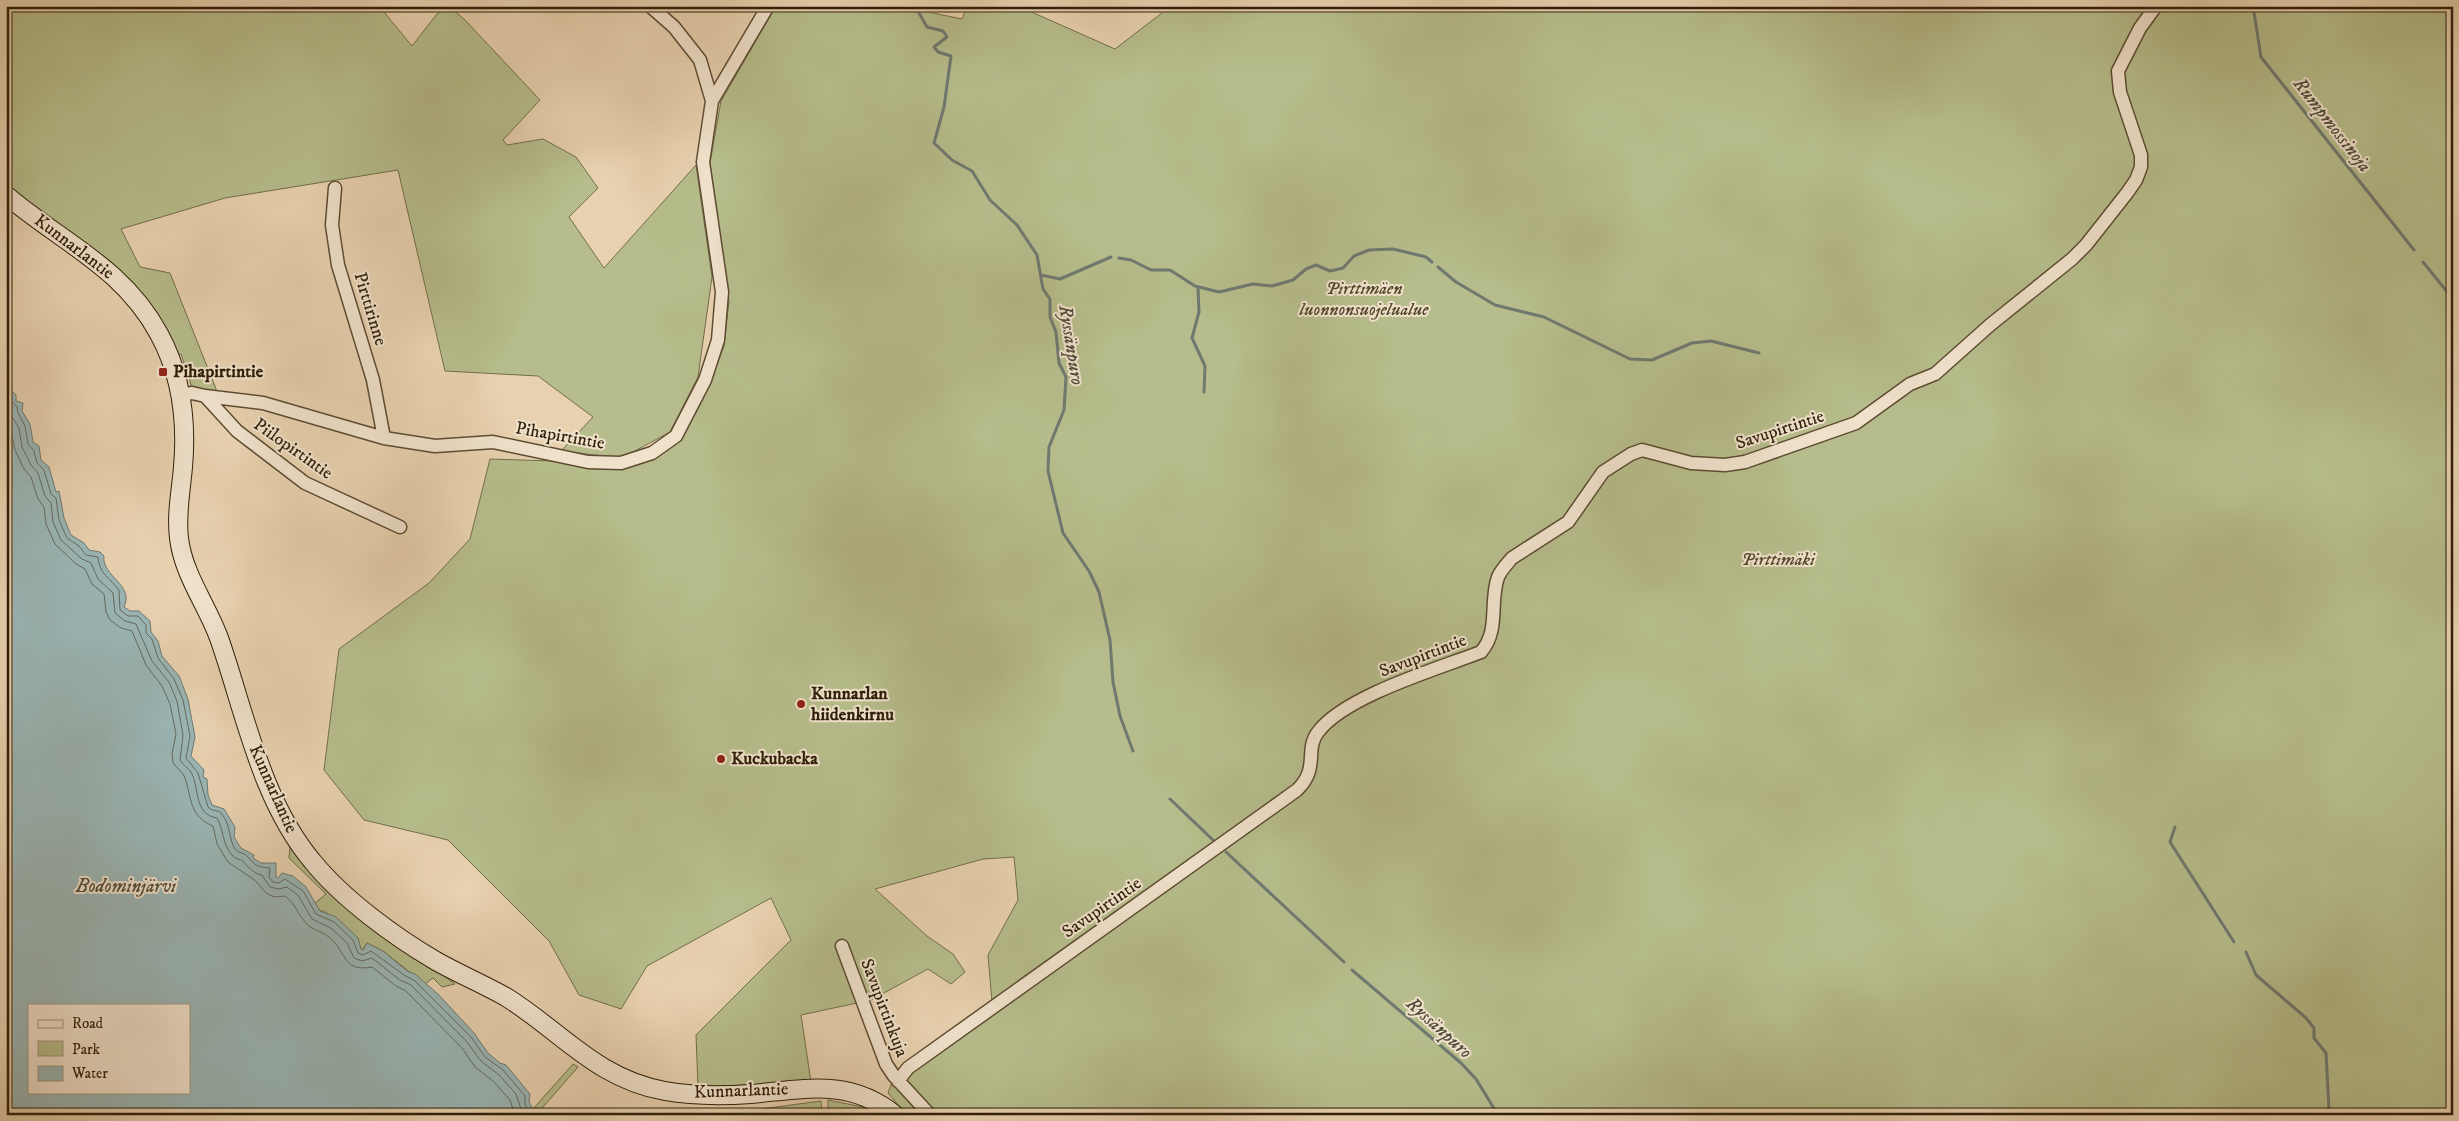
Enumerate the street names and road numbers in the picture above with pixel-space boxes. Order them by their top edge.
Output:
street label: Kunnarlantie [30,210,118,284]
street label: Pirttirinne [348,270,392,348]
street label: Savupirtintie [1733,405,1827,455]
street label: Piilopirtintie [249,414,337,484]
street label: Pihapirtintie [514,417,606,455]
street label: Savupirtintie [1376,629,1470,683]
street label: Kunnarlantie [244,741,302,837]
street label: Savupirtintie [1058,873,1146,943]
street label: Savupirtinkuja [855,956,913,1061]
street label: Kunnarlantie [693,1078,789,1104]

